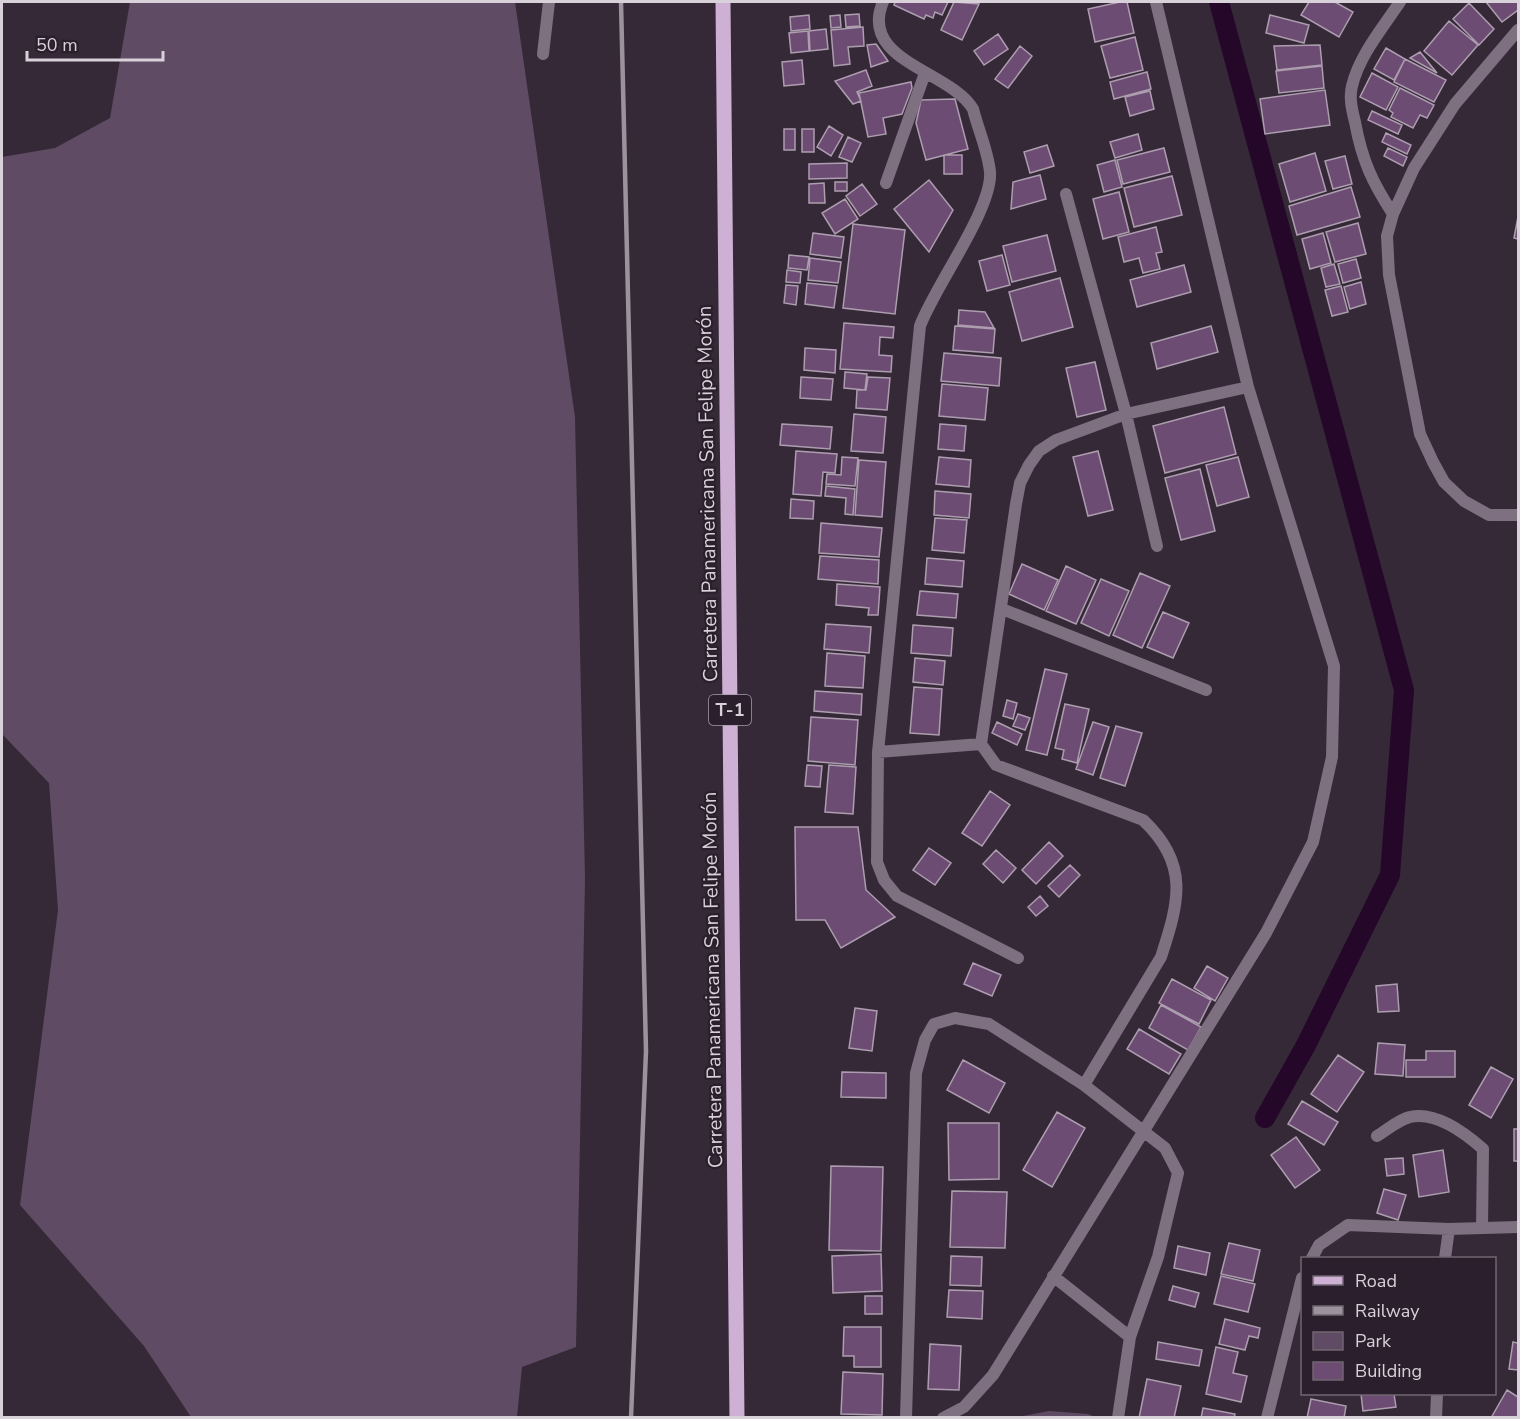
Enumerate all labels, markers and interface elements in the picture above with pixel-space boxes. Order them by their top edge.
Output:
scale bar [27,24,164,62]
text: 50 m [36,33,78,57]
street label: Carretera Panamericana San Felipe Morón [691,306,724,682]
road number: T-1 [709,695,751,725]
street label: Carretera Panamericana San Felipe Morón [696,792,729,1168]
legend [1301,1257,1496,1395]
text: Road [1355,1269,1397,1293]
text: Railway [1355,1299,1420,1323]
text: Park [1355,1329,1392,1353]
text: Building [1355,1359,1422,1383]

